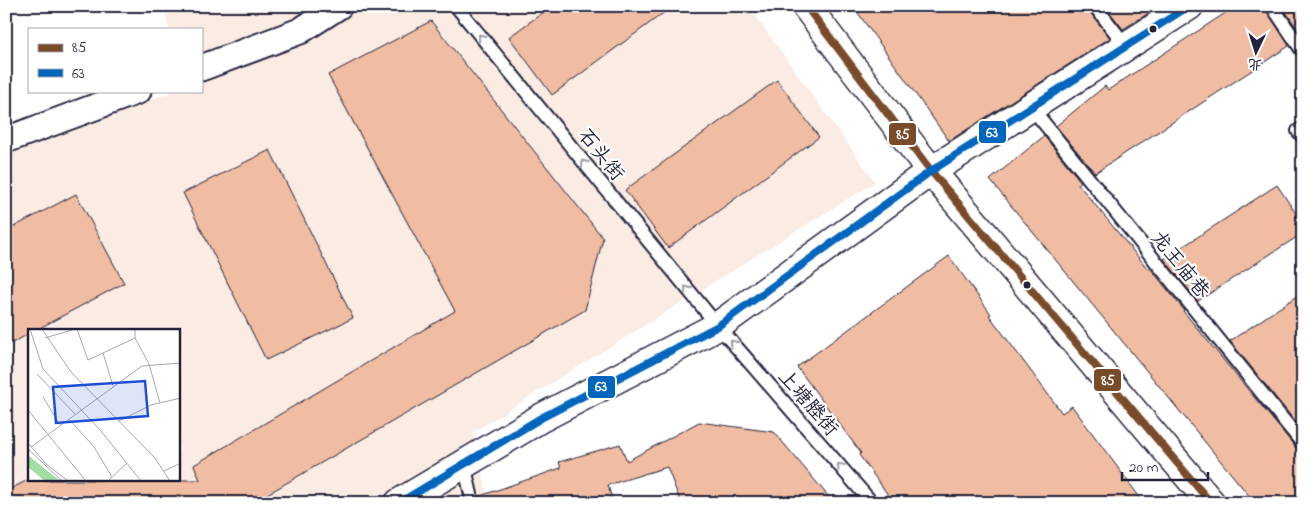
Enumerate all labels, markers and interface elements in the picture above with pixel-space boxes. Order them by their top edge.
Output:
unlabelled marker [1148,24,1158,34]
legend [28,28,202,92]
north arrow [1232,28,1282,78]
one-way arrow [479,34,487,43]
text: 85 [72,37,87,59]
text: 北 [1247,53,1263,74]
text: 63 [72,63,85,85]
line badge: 63 [978,120,1007,144]
line badge: 85 [888,122,917,146]
street label: 石头街 [570,123,630,188]
text: 63 [985,123,998,144]
text: 85 [895,125,910,146]
one-way arrow [582,160,590,169]
street label: 龙王庙巷 [1143,225,1216,307]
unlabelled marker [1022,280,1032,290]
one-way arrow [684,285,693,294]
inset map [28,329,180,482]
one-way arrow [730,340,739,349]
street label: 上塘塍街 [770,364,844,443]
line badge: 85 [1093,368,1122,392]
text: 85 [1100,371,1115,392]
line badge: 63 [587,375,616,399]
text: 63 [594,377,607,398]
scale bar [1122,449,1208,481]
text: 20 m [1129,457,1159,479]
one-way arrow [837,463,845,472]

